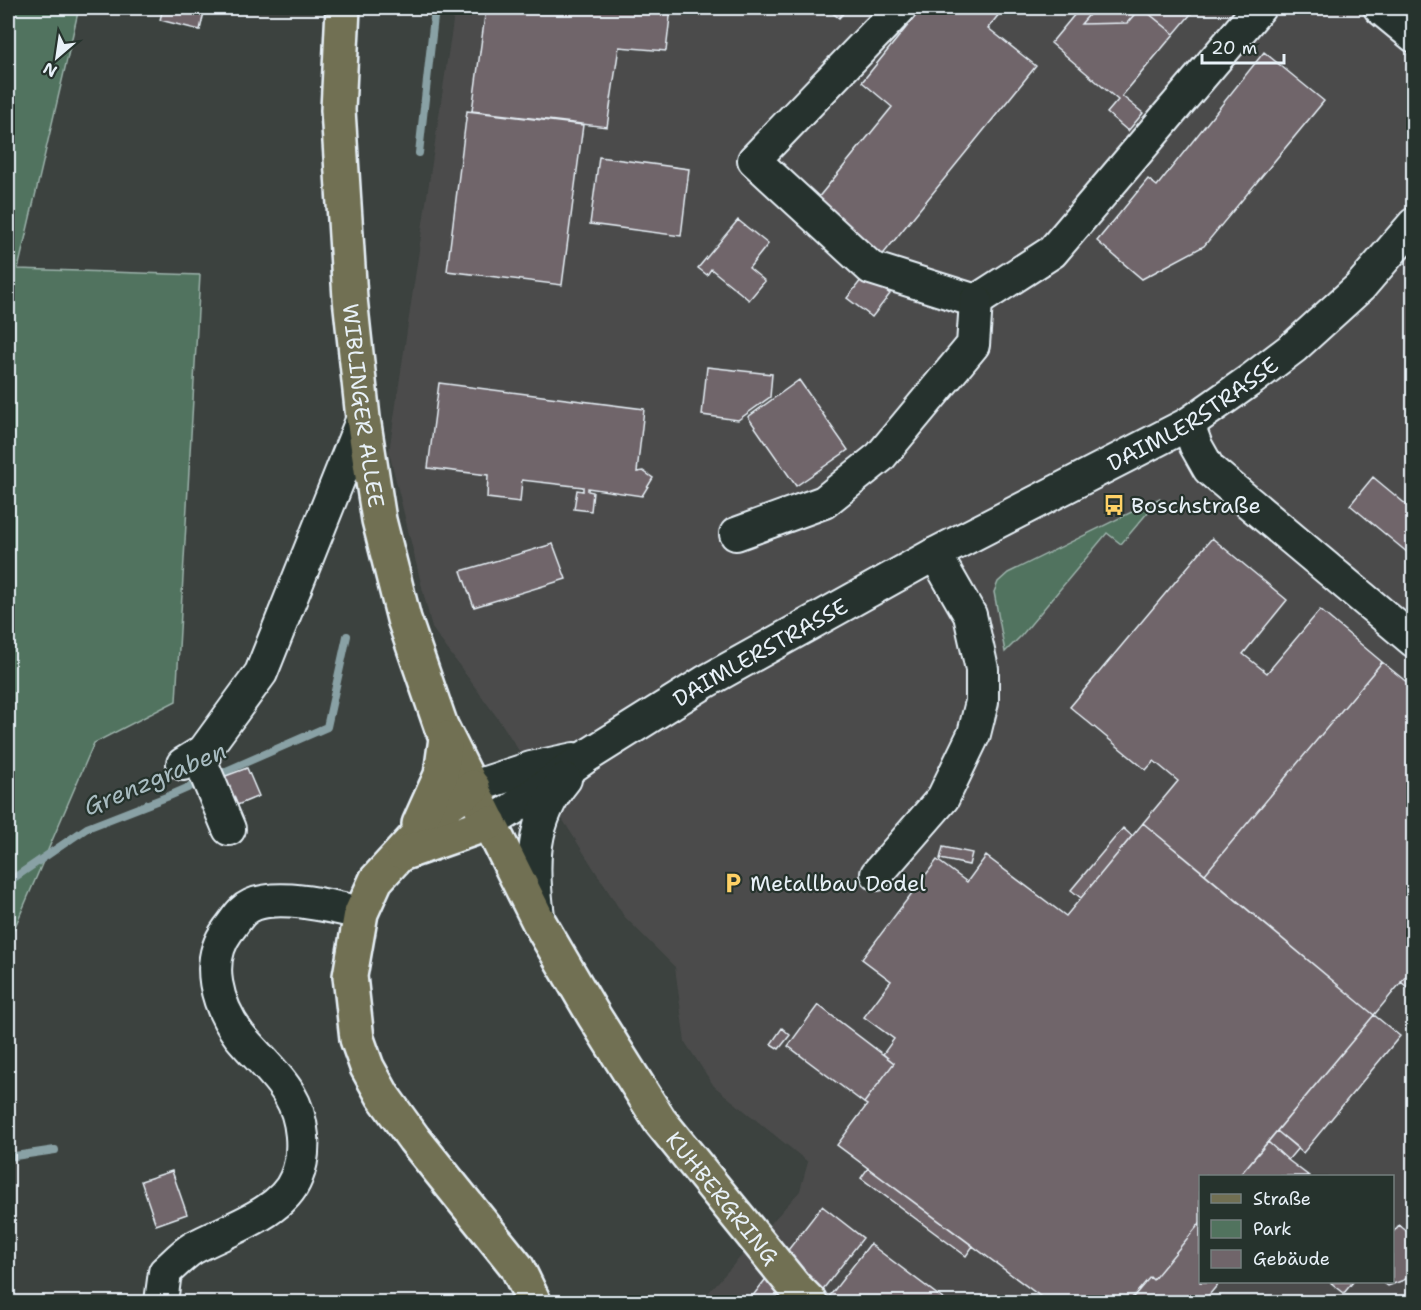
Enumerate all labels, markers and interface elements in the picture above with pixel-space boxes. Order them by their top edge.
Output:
north arrow [27,27,87,87]
scale bar [1202,27,1284,65]
text: 20 m [1211,36,1257,60]
text: N [39,57,61,82]
street label: WIBLINGER ALLEE [336,302,391,510]
street label: DAIMLERSTRASSE [1102,350,1284,478]
place label: Boschstraße [1131,491,1261,520]
bus stop icon: Boschstraße [1102,493,1126,517]
street label: DAIMLERSTRASSE [667,591,853,713]
water label: Grenzgraben [79,735,231,823]
place label: Metallbau Dodel [750,869,926,898]
parking icon: Metallbau Dodel [721,871,745,895]
street label: KUHBERGRING [660,1125,786,1271]
legend [1199,1175,1394,1283]
text: Straße [1253,1187,1311,1211]
text: Park [1253,1217,1292,1241]
text: Gebäude [1253,1247,1330,1271]

